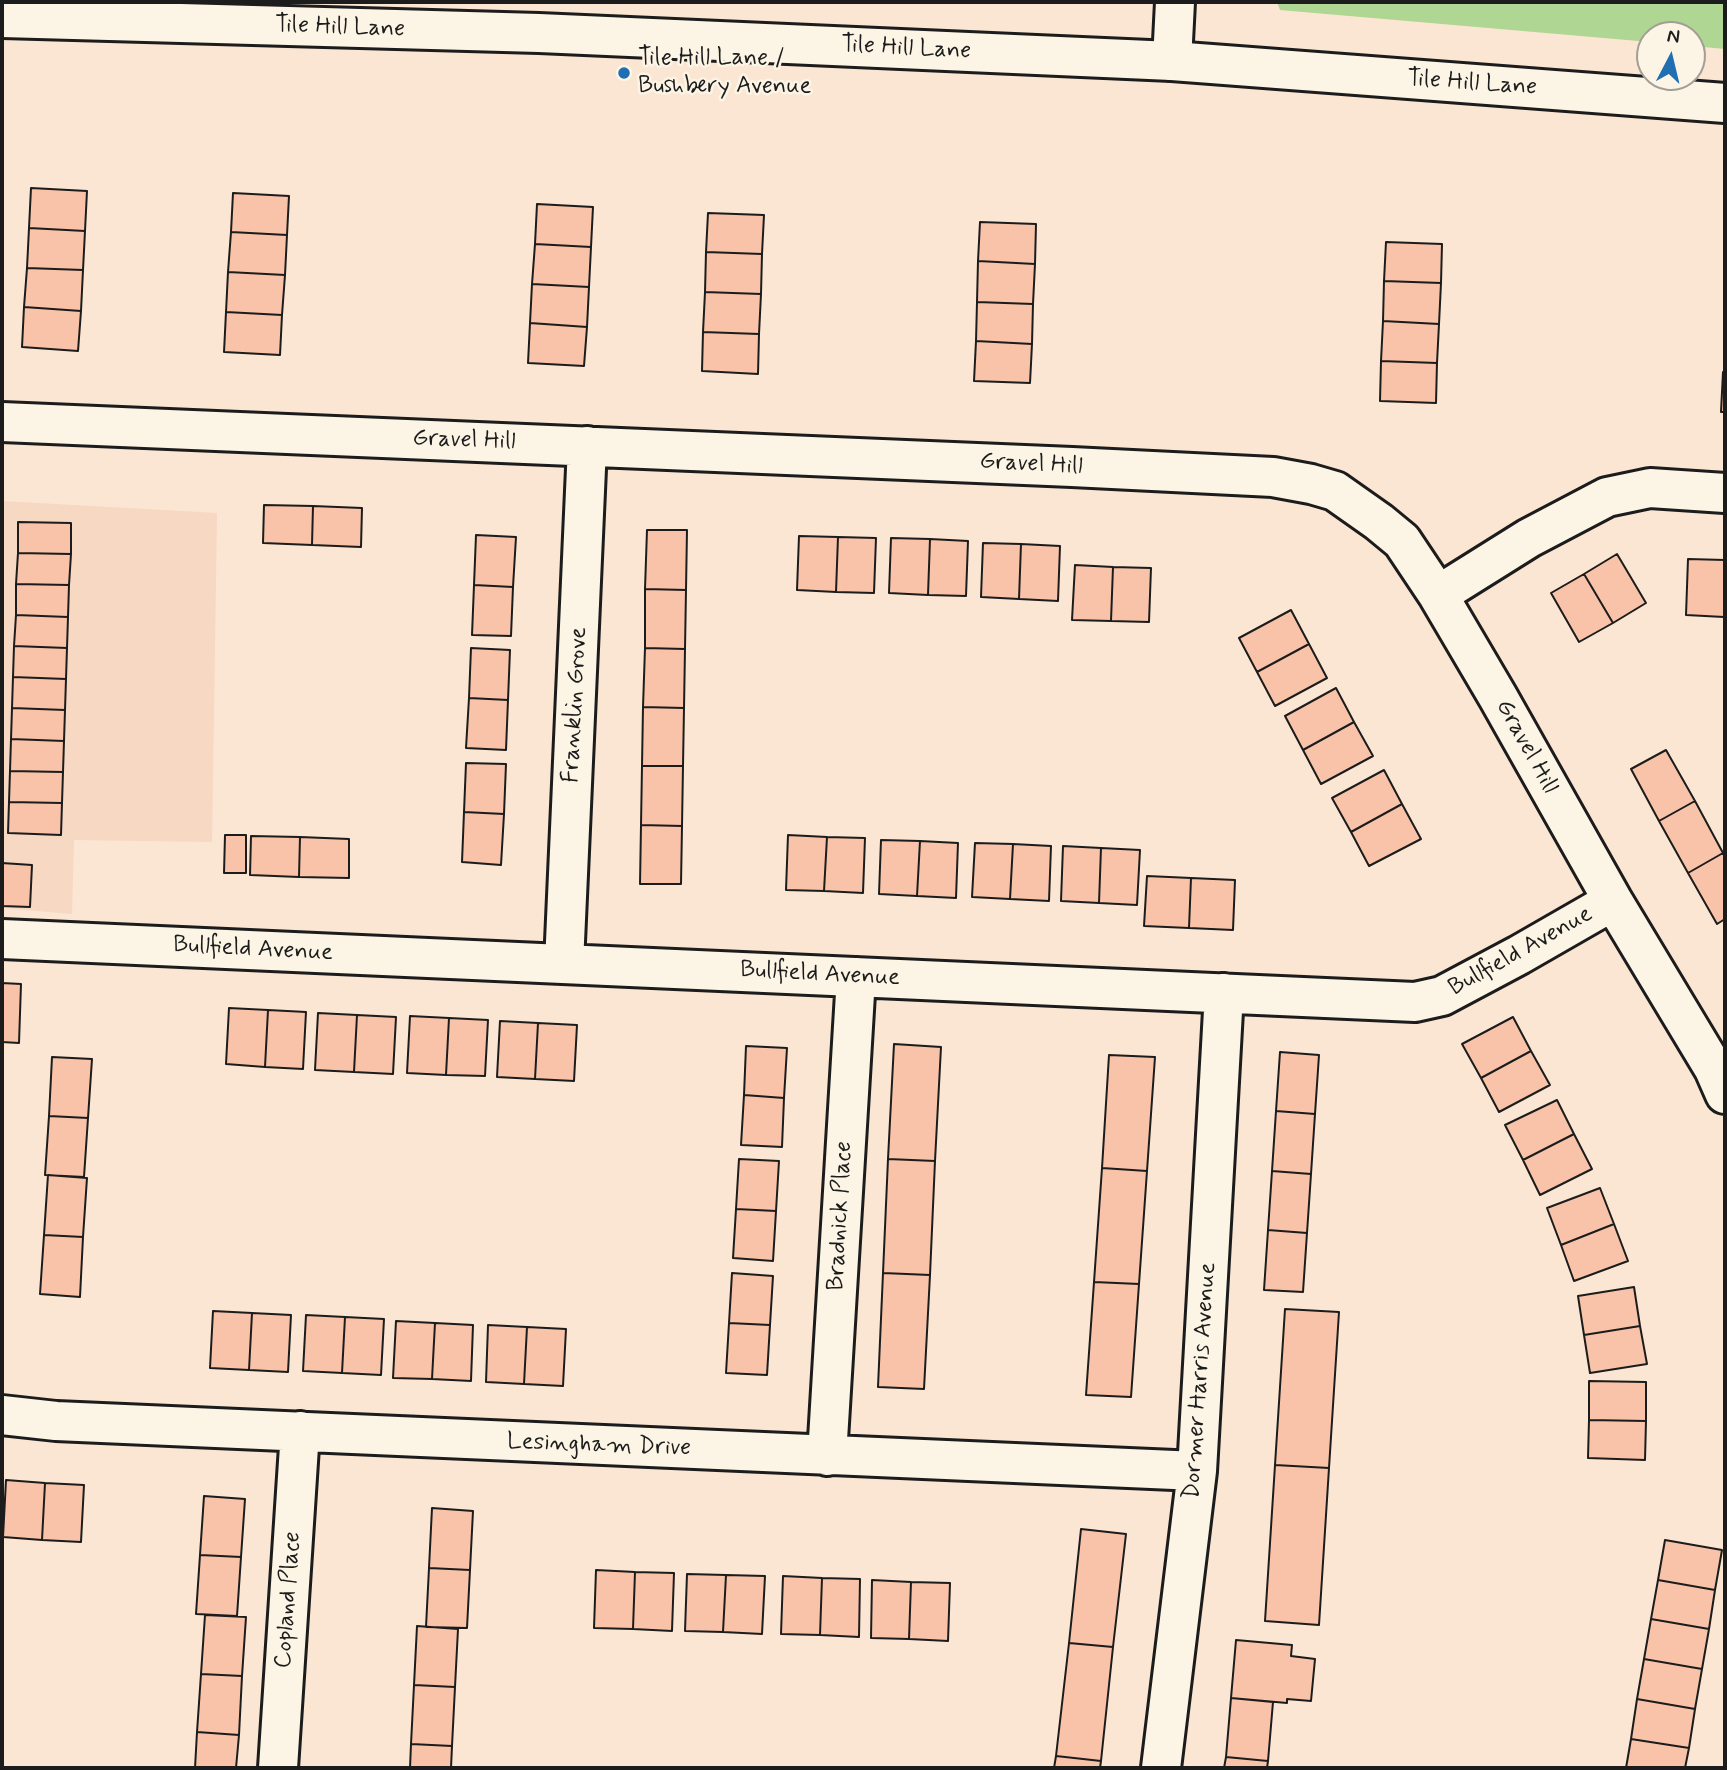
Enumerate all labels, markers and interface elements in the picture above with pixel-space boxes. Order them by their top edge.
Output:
street label: Tile Hill Lane [274,11,406,45]
north arrow [1636,21,1706,91]
text: N [1666,23,1681,50]
street label: Tile Hill Lane [840,31,972,67]
place label: Tile Hill Lane / Bushbery Avenue [638,45,811,101]
marker: Tile Hill Lane / Bushbery Avenue [616,65,632,81]
street label: Tile Hill Lane [1406,65,1538,103]
street label: Gravel Hill [412,425,516,457]
street label: Gravel Hill [979,448,1083,482]
street label: Franklin Grove [558,626,594,784]
street label: Gravel Hill [1488,695,1564,799]
street label: Bullfield Avenue [1444,901,1598,1003]
street label: Bullfield Avenue [172,931,334,969]
street label: Bullfield Avenue [739,956,901,994]
street label: Bradnick Place [823,1140,859,1292]
street label: Dormer Harris Avenue [1178,1262,1224,1500]
street label: Lesingham Drive [506,1428,692,1464]
street label: Copland Place [270,1530,308,1670]

